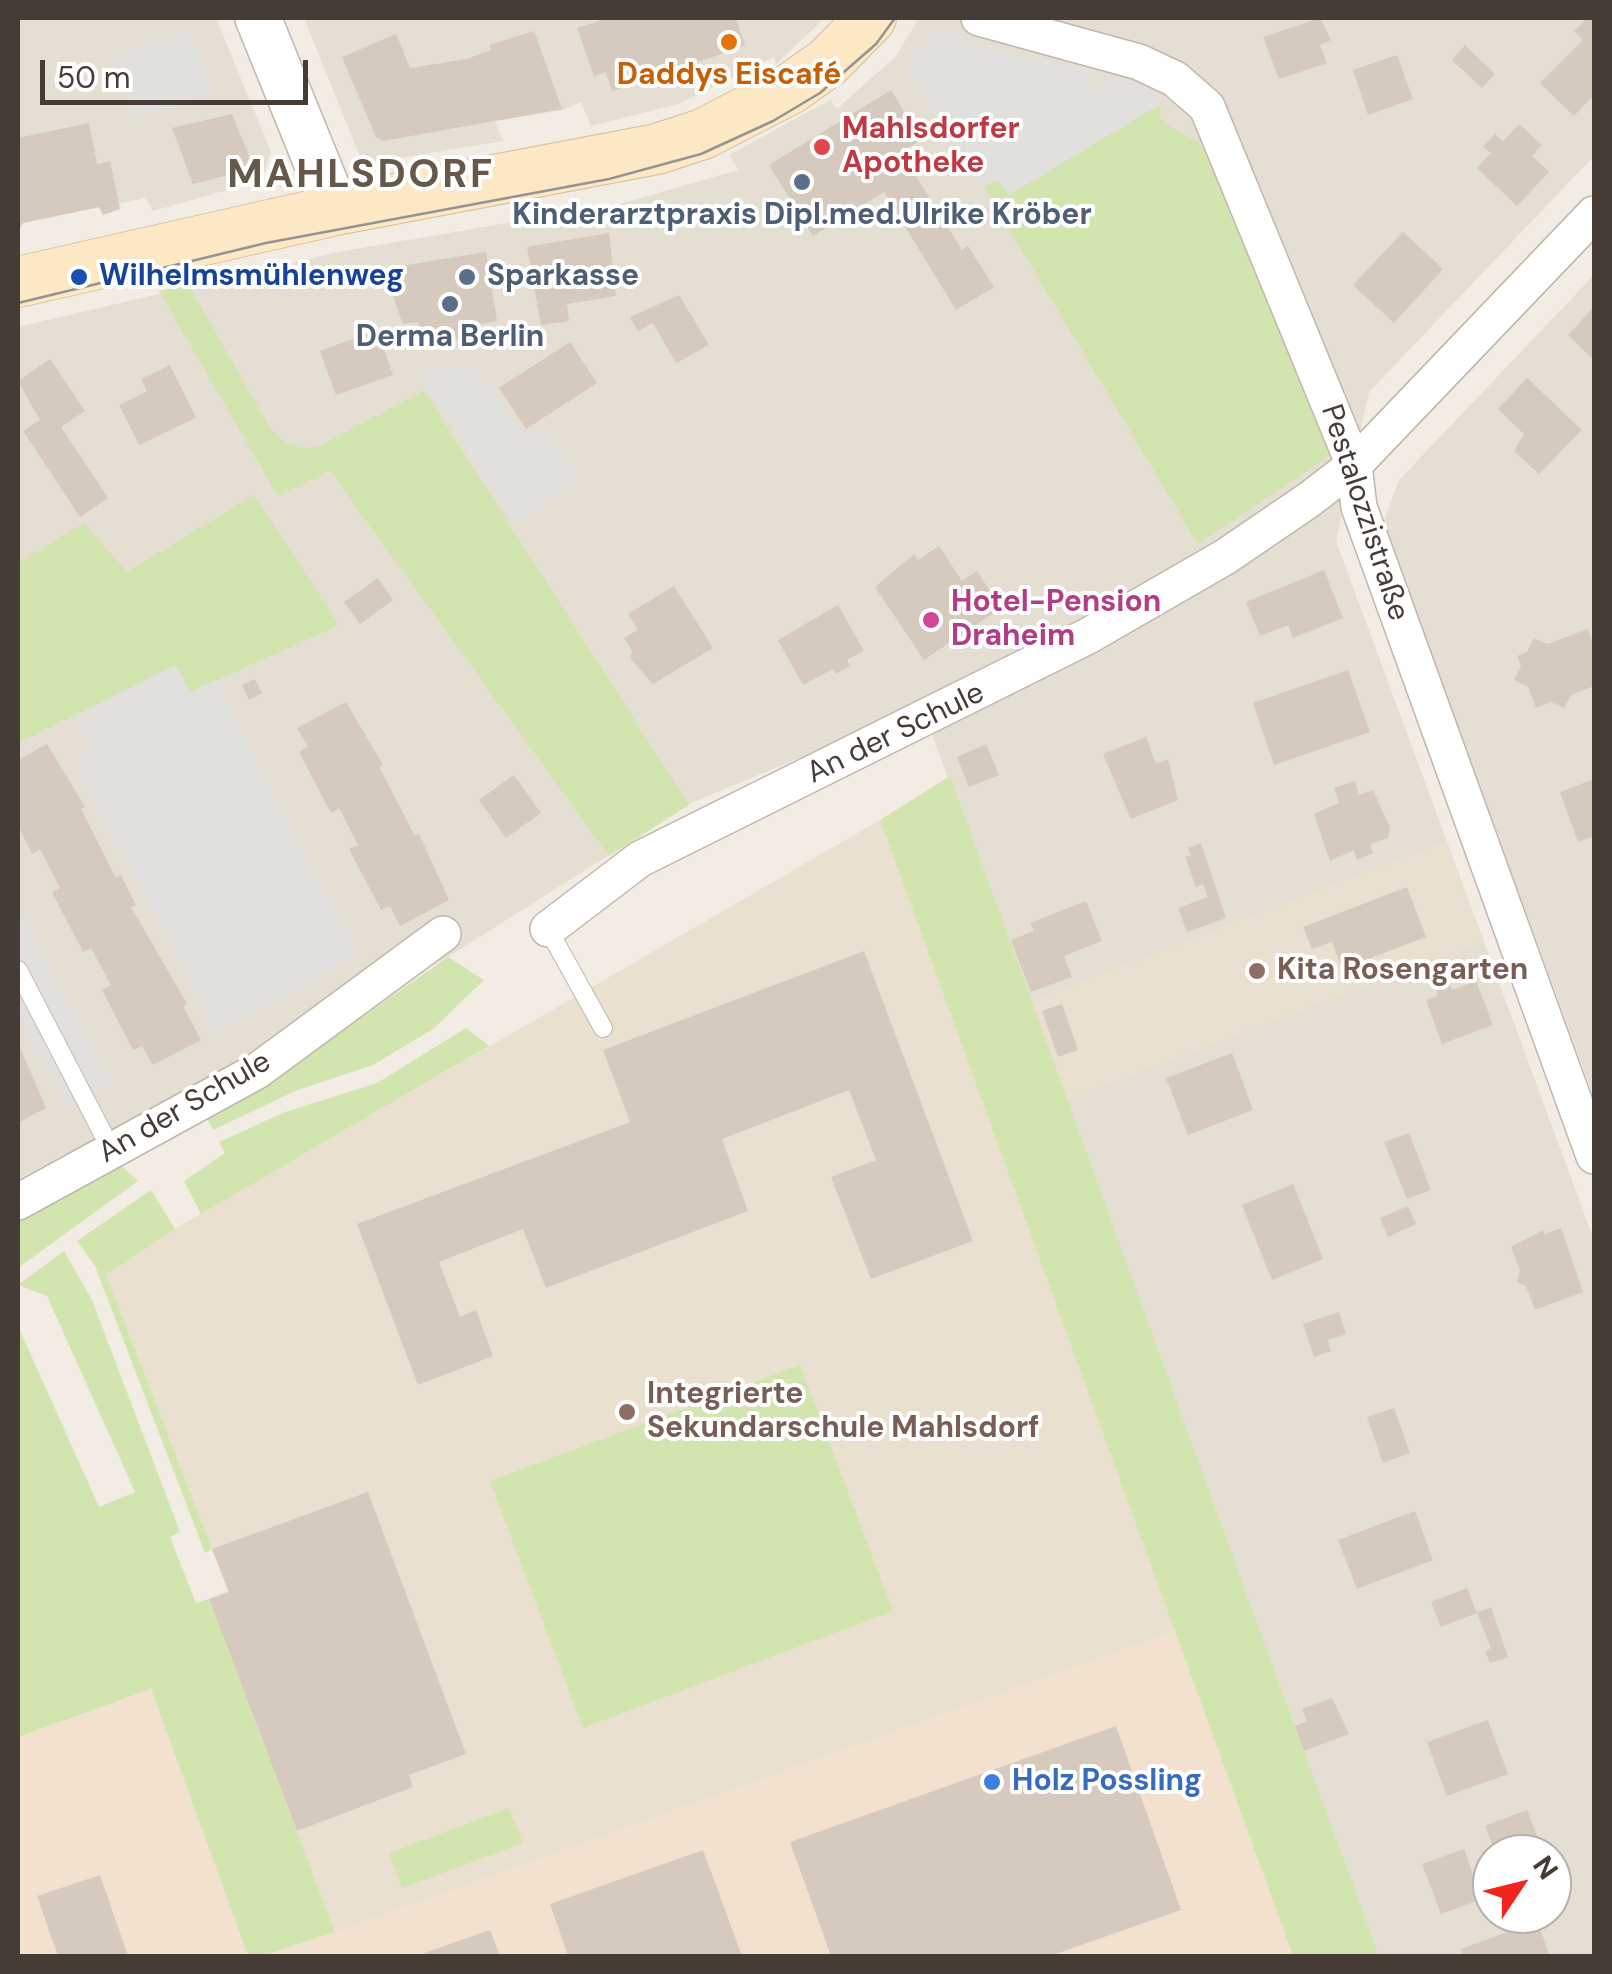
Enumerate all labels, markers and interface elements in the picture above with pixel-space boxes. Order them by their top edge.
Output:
marker: Daddys Eiscafé [718,31,740,53]
scale bar [45,40,312,102]
text: 50 m [57,58,131,97]
place label: Daddys Eiscafé [617,58,841,94]
place label: Mahlsdorfer Apotheke [842,112,1020,182]
marker: Mahlsdorfer Apotheke [811,136,833,158]
district label: MAHLSDORF [227,153,495,201]
marker: Kinderarztpraxis Dipl.med.Ulrike Kröber [791,171,813,193]
place label: Kinderarztpraxis Dipl.med.Ulrike Kröber [512,198,1092,234]
place label: Wilhelmsmühlenweg [99,259,404,295]
place label: Sparkasse [487,259,639,295]
marker: Wilhelmsmühlenweg [68,266,90,288]
marker: Sparkasse [456,266,478,288]
marker: Derma Berlin [439,293,461,315]
place label: Derma Berlin [356,320,544,356]
street label: Pestalozzistraße [1312,400,1416,626]
place label: Hotel-Pension Draheim [951,585,1161,656]
marker: Hotel-Pension Draheim [920,609,942,631]
street label: An der Schule [801,676,991,792]
place label: Kita Rosengarten [1277,953,1528,989]
marker: Kita Rosengarten [1246,960,1268,982]
street label: An der Schule [93,1044,277,1172]
place label: Integrierte Sekundarschule Mahlsdorf [647,1377,1039,1448]
marker: Integrierte Sekundarschule Mahlsdorf [616,1401,638,1423]
place label: Holz Possling [1012,1764,1202,1800]
marker: Holz Possling [981,1771,1003,1793]
north arrow [1472,1834,1572,1934]
text: N [1524,1849,1566,1887]

